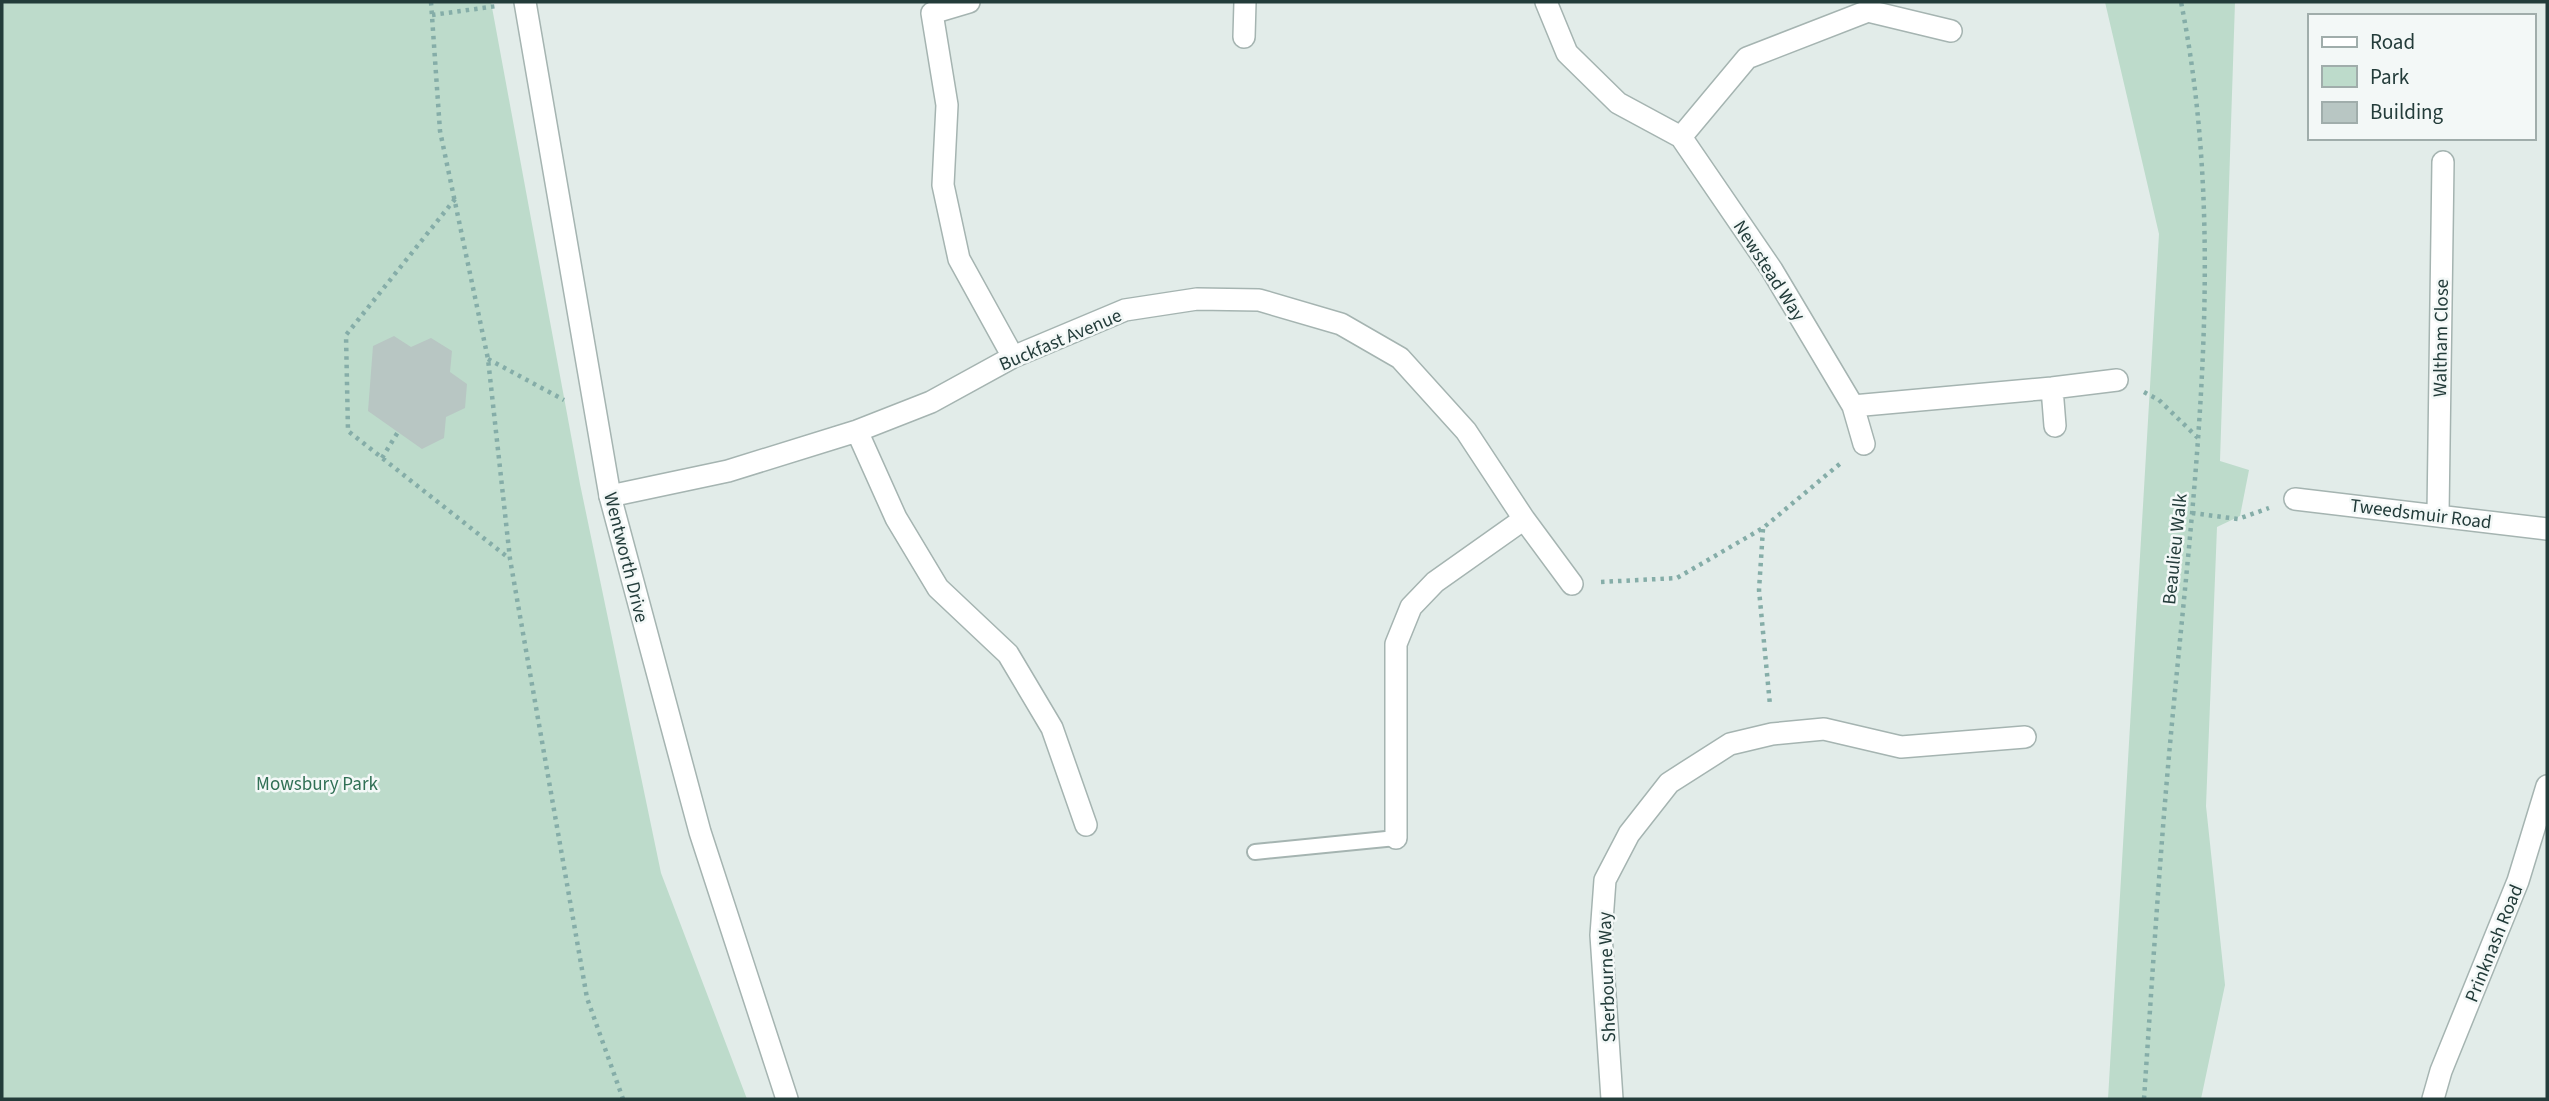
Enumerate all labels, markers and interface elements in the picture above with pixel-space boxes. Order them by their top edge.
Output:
legend [2308,14,2535,140]
text: Road [2370,27,2415,57]
text: Park [2370,62,2410,92]
text: Building [2370,97,2444,127]
street label: Newstead Way [1726,215,1812,327]
street label: Waltham Close [2427,279,2456,397]
street label: Buckfast Avenue [995,302,1126,378]
street label: Wentworth Drive [596,489,655,625]
street label: Beaulieu Walk [2156,492,2195,606]
street label: Tweedsmuir Road [2348,492,2493,537]
park label: Mowsbury Park [256,771,378,798]
street label: Prinknash Road [2459,881,2530,1006]
street label: Sherbourne Way [1592,911,1623,1043]

